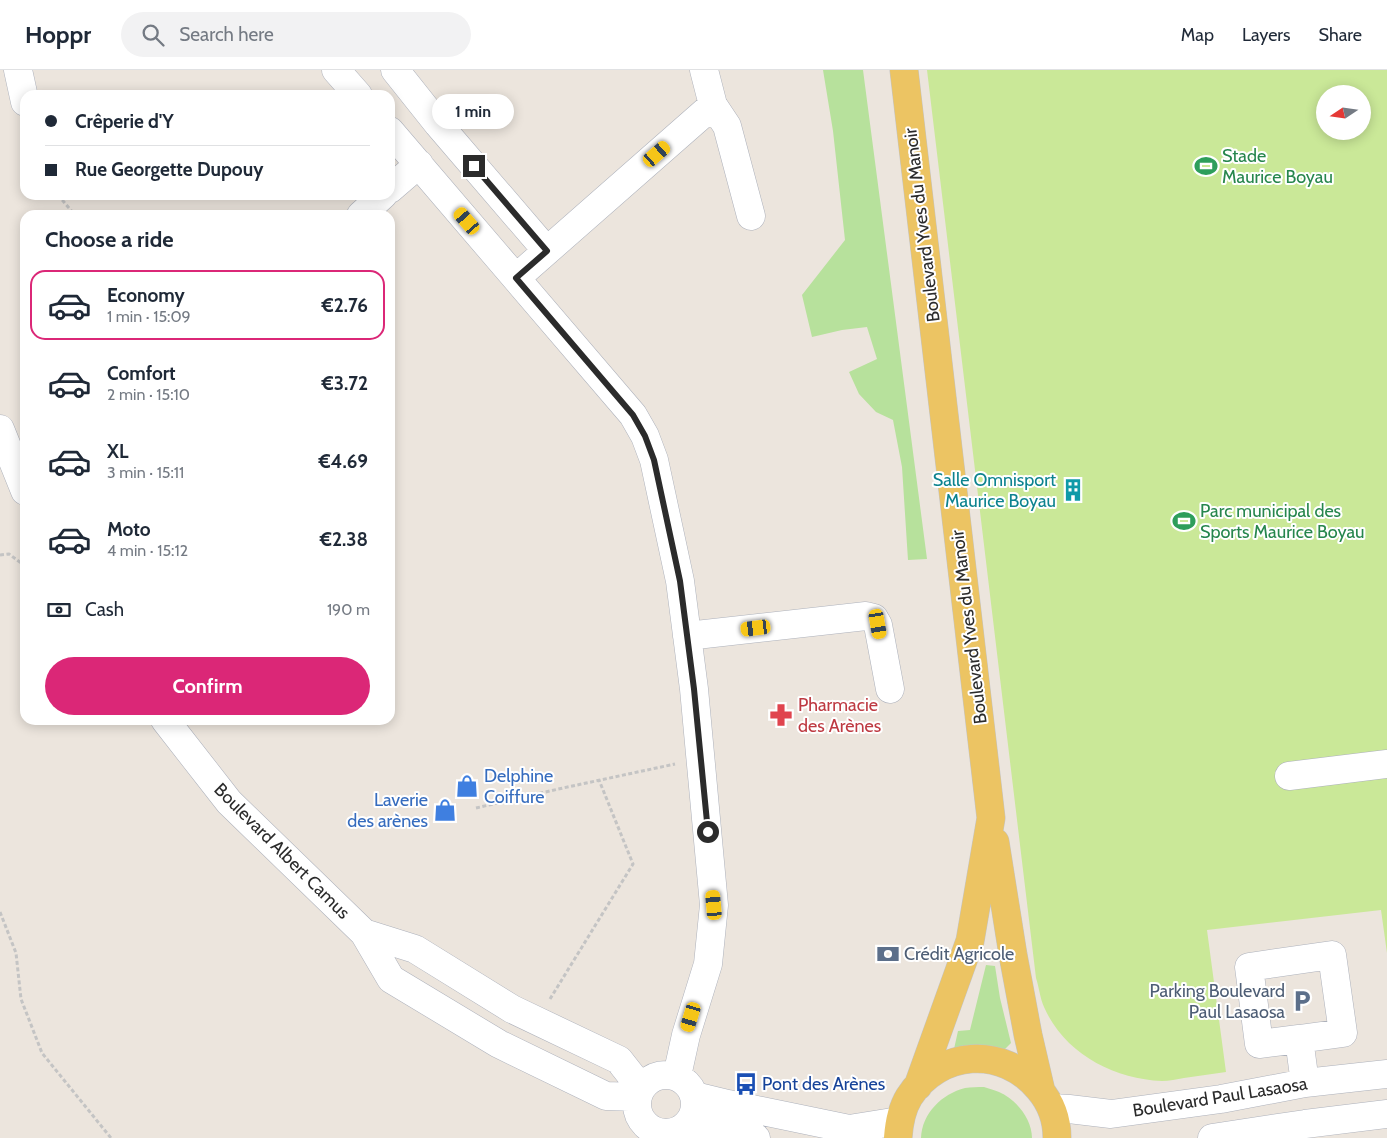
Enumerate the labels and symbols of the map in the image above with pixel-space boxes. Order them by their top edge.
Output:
north arrow [1316,85,1371,140]
callout: 1 min [433,93,515,128]
street label: Boulevard Yves du Manoir [899,126,945,323]
car [640,138,673,170]
place label: Stade Maurice Boyau [1222,145,1333,188]
sports icon: Stade Maurice Boyau [1193,153,1219,179]
route end [463,155,485,177]
car [451,205,482,237]
place label: Salle Omnisport Maurice Boyau [933,469,1056,512]
building icon: Salle Omnisport Maurice Boyau [1060,477,1086,503]
place label: Parc municipal des Sports Maurice Boyau [1200,500,1365,543]
sports icon: Parc municipal des Sports Maurice Boyau [1171,508,1197,534]
street label: Boulevard Yves du Manoir [946,528,992,725]
car [868,608,887,640]
car [740,619,771,637]
place label: Pharmacie des Arènes [798,694,881,737]
pharmacy icon: Pharmacie des Arènes [768,702,794,728]
place label: Delphine Coiffure [484,765,553,808]
shop icon: Delphine Coiffure [454,773,480,799]
street label: Boulevard Albert Camus [210,779,354,923]
place label: Laverie des arènes [347,789,428,832]
shop icon: Laverie des arènes [432,797,458,823]
route start [697,821,719,843]
car [705,889,722,921]
bank icon: Crédit Agricole [875,941,901,967]
place label: Crédit Agricole [904,943,1014,965]
place label: Parking Boulevard Paul Lasaosa [1149,980,1285,1023]
parking icon: Parking Boulevard Paul Lasaosa [1289,988,1315,1014]
car [679,1000,702,1034]
bus stop icon: Pont des Arènes [733,1071,759,1097]
street label: Boulevard Paul Lasaosa [1131,1072,1309,1122]
place label: Pont des Arènes [762,1073,885,1095]

